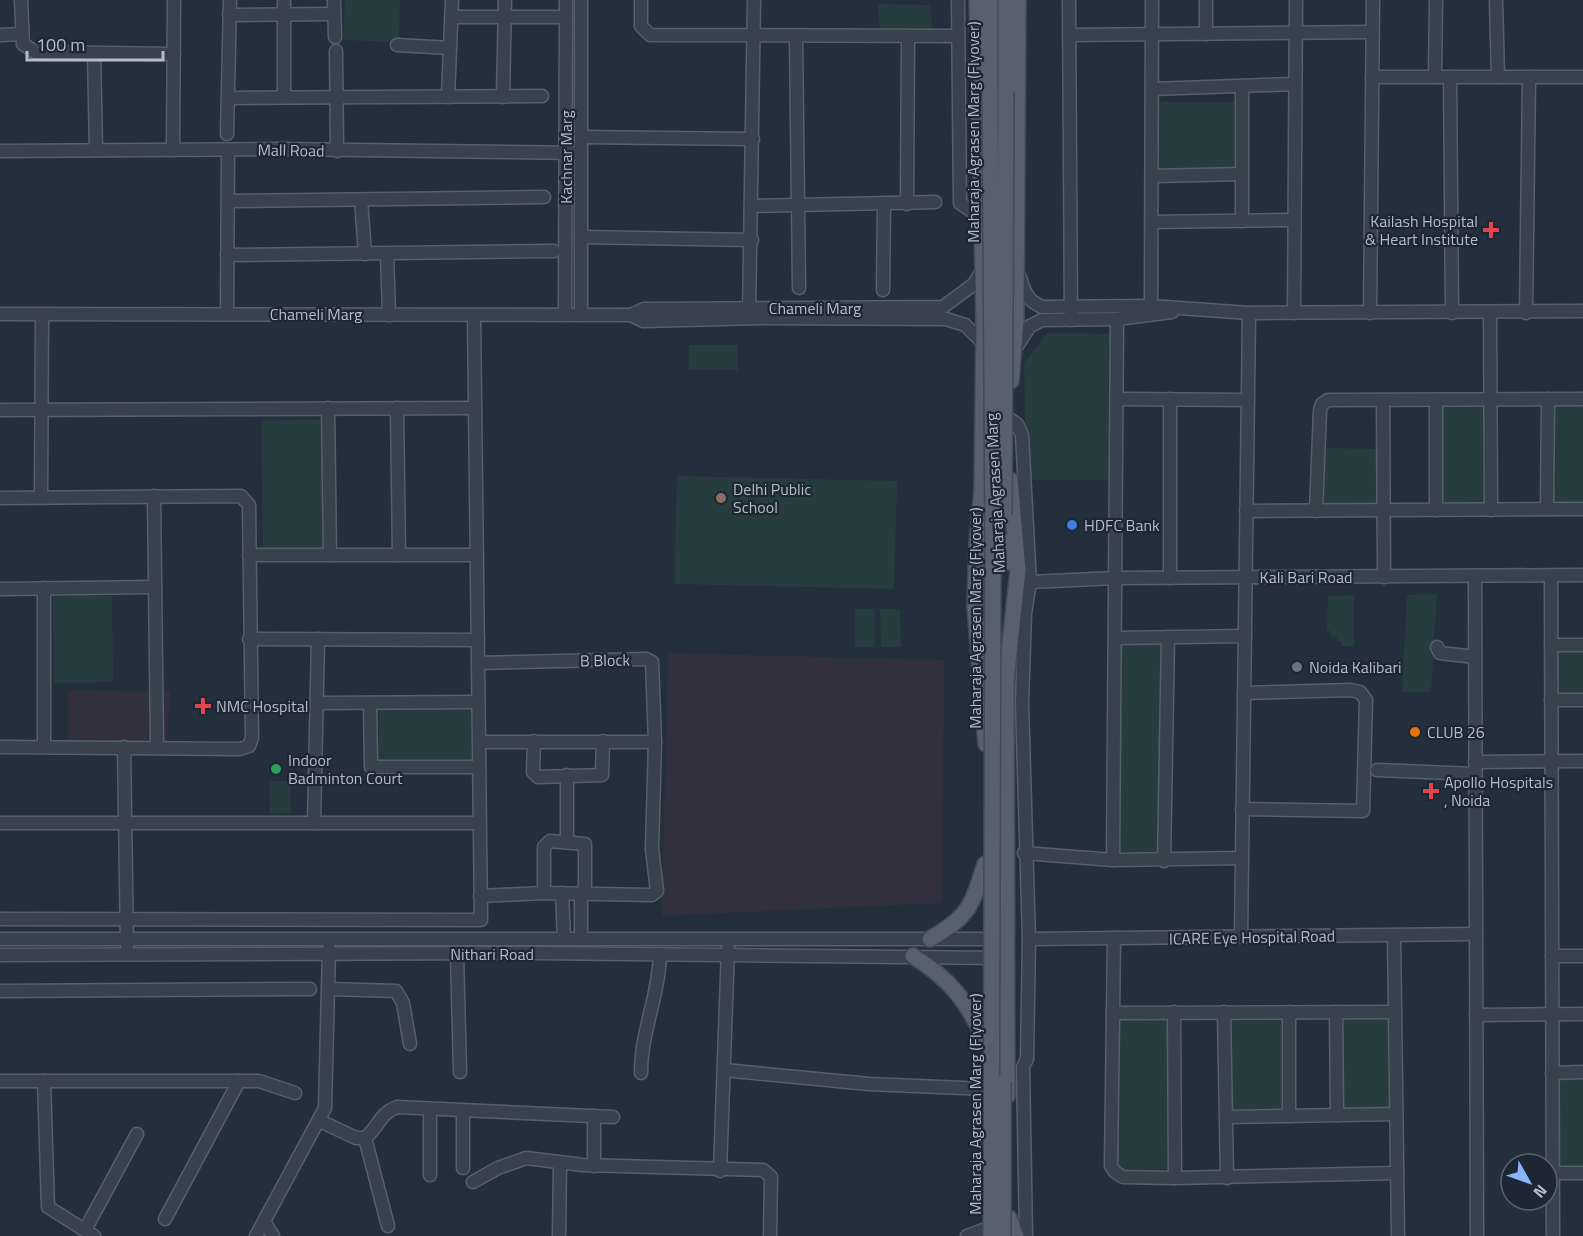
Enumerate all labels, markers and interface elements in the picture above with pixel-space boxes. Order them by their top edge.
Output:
street label: Maharaja Agrasen Marg (Flyover) [961,21,985,243]
scale bar [27,24,164,62]
text: 100 m [36,31,85,58]
street label: Kachnar Marg [554,110,578,204]
street label: Mall Road [257,137,325,163]
place label: Kailash Hospital & Heart Institute [1365,209,1478,251]
marker: Kailash Hospital & Heart Institute [1482,221,1500,239]
street label: Chameli Marg [769,296,861,320]
street label: Chameli Marg [270,302,362,326]
street label: Maharaja Agrasen Marg [979,412,1011,574]
place label: Delhi Public School [733,477,811,519]
marker: Delhi Public School [714,491,728,505]
street label: Maharaja Agrasen Marg (Flyover) [963,507,987,729]
place label: HDFC Bank [1084,513,1160,537]
marker: HDFC Bank [1065,518,1079,532]
street label: Kali Bari Road [1260,565,1352,589]
street label: B Block [580,648,631,672]
place label: Noida Kalibari [1309,655,1401,679]
marker: Noida Kalibari [1290,660,1304,674]
place label: NMC Hospital [216,694,308,718]
marker: NMC Hospital [194,697,212,715]
place label: CLUB 26 [1427,720,1485,744]
marker: CLUB 26 [1408,725,1422,739]
place label: Indoor Badminton Court [288,748,403,790]
marker: Indoor Badminton Court [269,762,283,776]
place label: Apollo Hospitals , Noida [1444,770,1553,812]
marker: Apollo Hospitals , Noida [1422,782,1440,800]
street label: ICARE Eye Hospital Road [1169,924,1335,950]
street label: Nithari Road [450,942,534,966]
street label: Maharaja Agrasen Marg (Flyover) [963,993,987,1215]
north arrow [1499,1152,1559,1212]
text: N [1528,1180,1553,1204]

